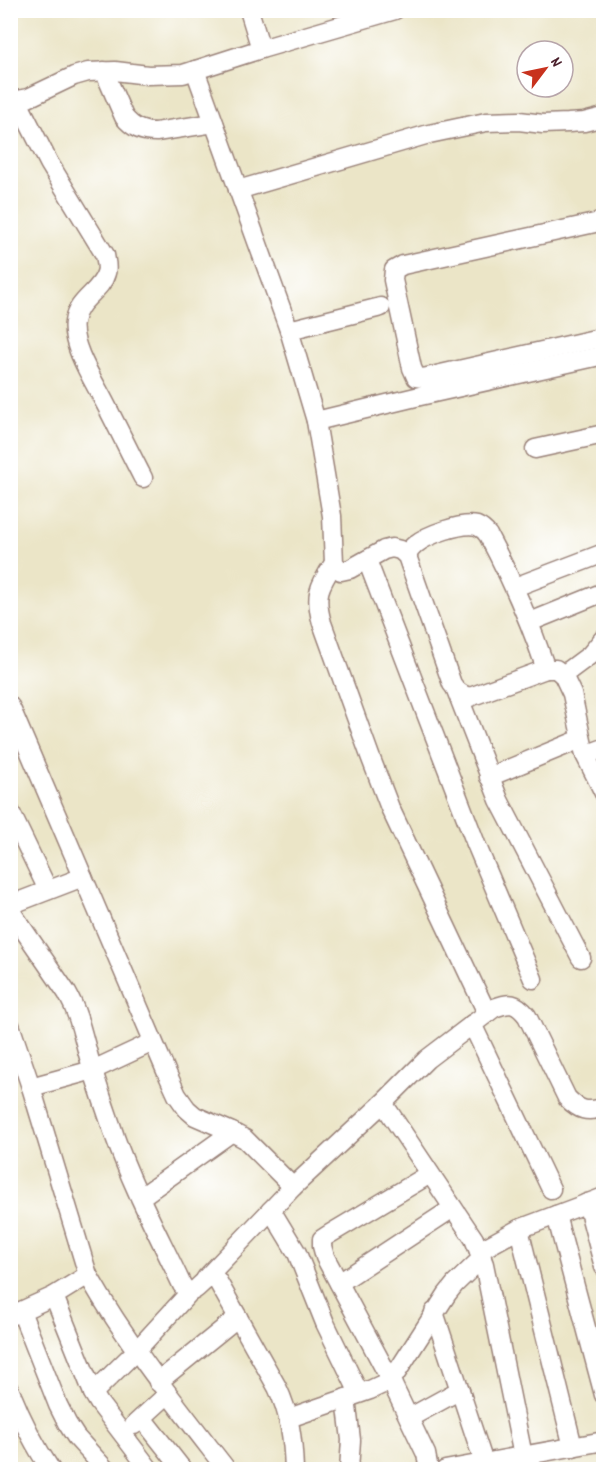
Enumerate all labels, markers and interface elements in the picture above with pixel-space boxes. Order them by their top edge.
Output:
north arrow [515,39,575,99]
text: N [544,53,567,72]

